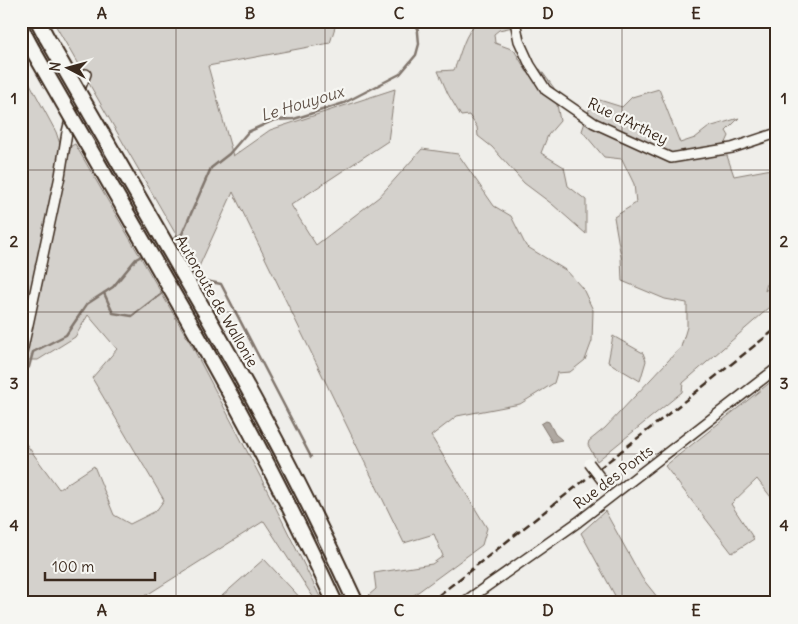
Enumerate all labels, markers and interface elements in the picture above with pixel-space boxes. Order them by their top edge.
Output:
text: A [97,3,107,23]
text: B [245,3,256,23]
text: C [394,3,405,23]
text: D [542,3,554,23]
text: E [691,3,701,23]
north arrow [42,42,92,92]
text: N [46,61,65,72]
water label: Le Houyoux [258,81,347,125]
text: 1 [11,88,17,108]
text: 1 [781,88,787,108]
street label: Rue d'Arthey [585,93,671,149]
text: 2 [10,231,19,251]
text: 2 [780,231,789,251]
street label: Autoroute de Wallonie [172,232,262,370]
text: 3 [9,373,19,393]
text: 3 [779,373,789,393]
street label: Rue des Ponts [570,441,657,513]
text: 4 [9,515,19,535]
text: 4 [779,515,789,535]
scale bar [45,549,155,581]
text: 100 m [52,557,94,576]
text: A [97,600,107,620]
text: B [245,600,256,620]
text: C [394,600,405,620]
text: D [542,600,554,620]
text: E [691,600,701,620]

